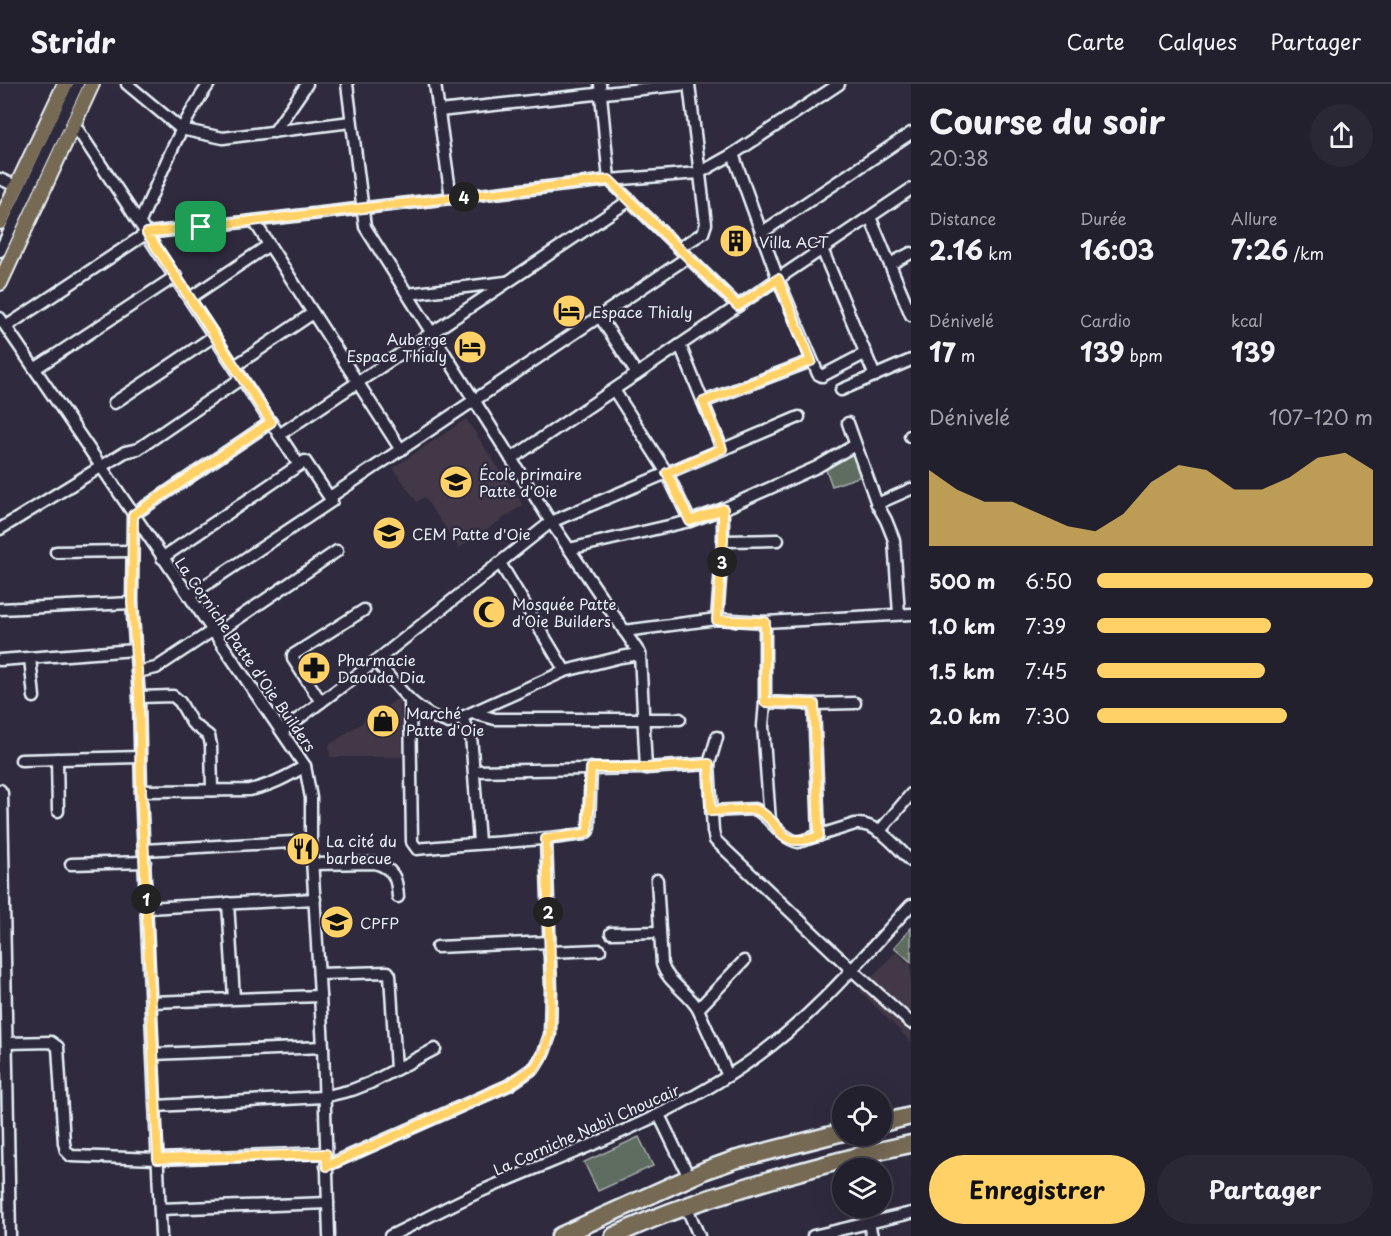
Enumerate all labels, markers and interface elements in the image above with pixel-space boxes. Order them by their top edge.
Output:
text: Stridr [30,20,115,63]
text: Carte [1067,25,1125,57]
text: Calques [1158,25,1237,57]
text: Partager [1270,25,1361,57]
text: Course du soir [929,95,1165,145]
button: share [1310,104,1373,167]
text: 20:38 [929,143,989,173]
pin: 4 [449,182,479,212]
text: 4 [459,185,469,209]
pin [175,201,226,252]
text: Distance [929,206,996,230]
text: Durée [1080,206,1127,230]
text: Allure [1231,206,1278,230]
icon: arrive [184,210,217,243]
building icon: Villa ACT [718,223,754,259]
place label: Villa ACT [759,230,829,253]
text: 2.16 [929,230,983,269]
text: 16:03 [1080,230,1154,269]
text: 7:26 [1231,230,1288,269]
text: km [983,241,1012,265]
text: /km [1288,241,1324,265]
hotel icon: Espace Thialy [551,293,587,329]
place label: Espace Thialy [592,300,693,323]
text: Dénivelé [929,308,994,332]
text: Cardio [1080,308,1131,332]
text: kcal [1231,308,1263,332]
place label: Auberge Espace Thialy [346,327,447,367]
hotel icon: Auberge Espace Thialy [452,329,488,365]
text: 17 [929,332,956,371]
text: 139 [1080,332,1125,371]
text: 139 [1231,332,1276,371]
text: m [956,343,975,367]
text: bpm [1125,343,1163,367]
text: Dénivelé [929,402,1010,432]
text: 107–120 m [1269,402,1373,432]
place label: École primaire Patte d'Oie [479,462,582,502]
school or university icon: École primaire Patte d'Oie [438,464,474,500]
school or university icon: CEM Patte d'Oie [371,515,407,551]
place label: CEM Patte d'Oie [412,522,531,545]
pin: 3 [707,547,737,577]
text: 3 [717,550,727,574]
street label: La Corniche Patte d'Oie Builders [170,552,322,756]
text: 500 m [929,566,996,596]
text: 6:50 [1025,566,1072,596]
place label: Mosquée Patte d'Oie Builders [512,592,617,632]
mosque icon: Mosquée Patte d'Oie Builders [471,594,507,630]
text: 1.0 km [929,611,996,641]
text: 7:39 [1025,611,1066,641]
place label: Pharmacie Daouda Dia [337,648,425,688]
pharmacy icon: Pharmacie Daouda Dia [296,650,332,686]
text: 1.5 km [929,656,995,686]
text: 7:45 [1025,656,1067,686]
place label: Marché Patte d'Oie [406,701,484,741]
text: 2.0 km [929,701,1001,731]
text: 7:30 [1025,701,1070,731]
shop icon: Marché Patte d'Oie [365,703,401,739]
place label: La cité du barbecue [326,829,397,869]
restaurant icon: La cité du barbecue [285,831,321,867]
pin: 1 [131,884,161,914]
text: 1 [142,887,150,911]
pin: 2 [533,897,563,927]
text: 2 [542,900,554,924]
school or university icon: CPFP [319,904,355,940]
place label: CPFP [360,911,399,934]
street label: La Corniche Nabil Choucair [489,1077,683,1181]
map controls [832,1086,892,1218]
button: locate [832,1086,892,1146]
button: Enregistrer [929,1155,1145,1224]
button: Partager [1157,1155,1373,1224]
button: layers [832,1158,892,1218]

